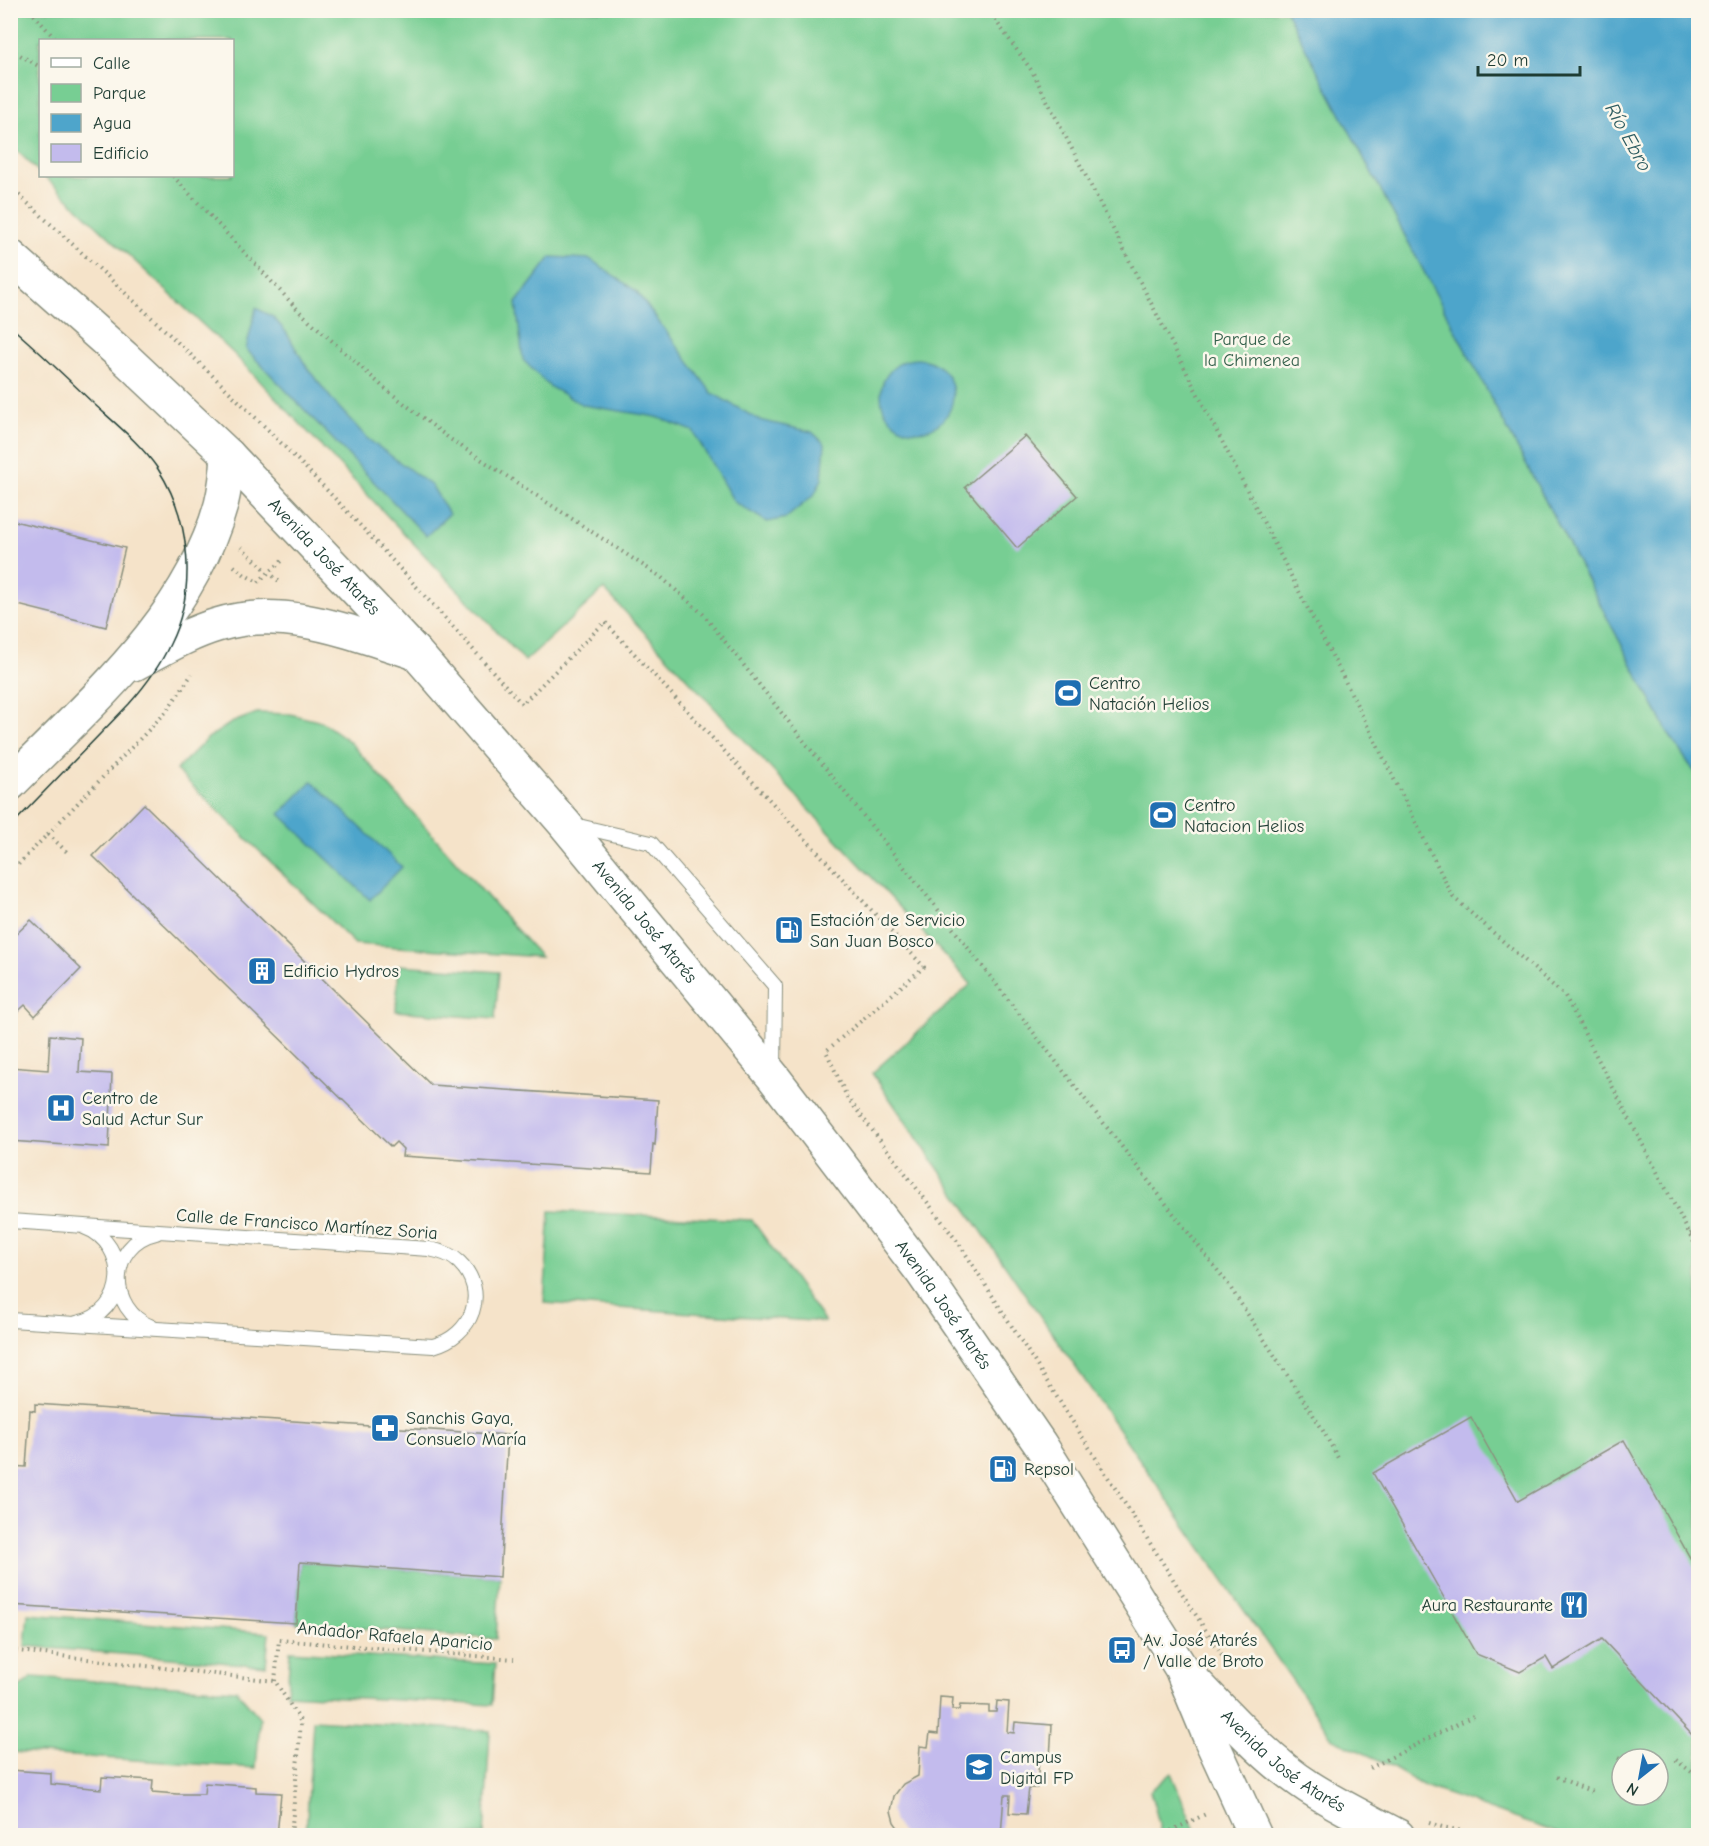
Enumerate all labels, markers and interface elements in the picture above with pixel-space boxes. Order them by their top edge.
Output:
legend [39,39,234,177]
scale bar [1478,39,1580,77]
text: 20 m [1487,50,1528,71]
text: Calle [93,53,130,74]
text: Parque [93,83,146,104]
water label: Río Ebro [1600,99,1657,175]
text: Agua [93,113,131,134]
text: Edificio [93,143,149,164]
park label: Parque de la Chimenea [1204,329,1300,371]
street label: Avenida José Atarés [264,494,384,620]
place label: Centro Natación Helios [1089,673,1209,715]
sports icon: Centro Natación Helios [1052,677,1084,709]
place label: Centro Natacion Helios [1184,795,1304,837]
sports icon: Centro Natacion Helios [1147,799,1179,831]
street label: Avenida José Atarés [588,856,701,987]
place label: Estación de Servicio San Juan Bosco [810,910,965,952]
fuel station icon: Estación de Servicio San Juan Bosco [773,914,805,946]
building icon: Edificio Hydros [246,955,278,987]
place label: Edificio Hydros [283,961,399,982]
place label: Centro de Salud Actur Sur [82,1088,204,1130]
hospital icon: Centro de Salud Actur Sur [45,1092,77,1124]
street label: Calle de Francisco Martínez Soria [175,1205,438,1244]
street label: Avenida José Atarés [890,1236,996,1374]
place label: Sanchis Gaya, Consuelo María [406,1408,527,1450]
pharmacy icon: Sanchis Gaya, Consuelo María [369,1412,401,1444]
fuel station icon: Repsol [987,1453,1019,1485]
place label: Repsol [1024,1459,1074,1480]
restaurant icon: Aura Restaurante [1558,1589,1590,1621]
place label: Aura Restaurante [1421,1595,1553,1616]
street label: Andador Rafaela Aparicio [296,1617,494,1656]
place label: Av. José Atarés / Valle de Broto [1143,1630,1264,1672]
bus stop icon: Av. José Atarés / Valle de Broto [1106,1634,1138,1666]
street label: Avenida José Atarés [1216,1706,1349,1817]
place label: Campus Digital FP [1000,1747,1073,1789]
north arrow [1610,1747,1670,1807]
school or university icon: Campus Digital FP [963,1751,995,1783]
text: N [1624,1779,1642,1799]

